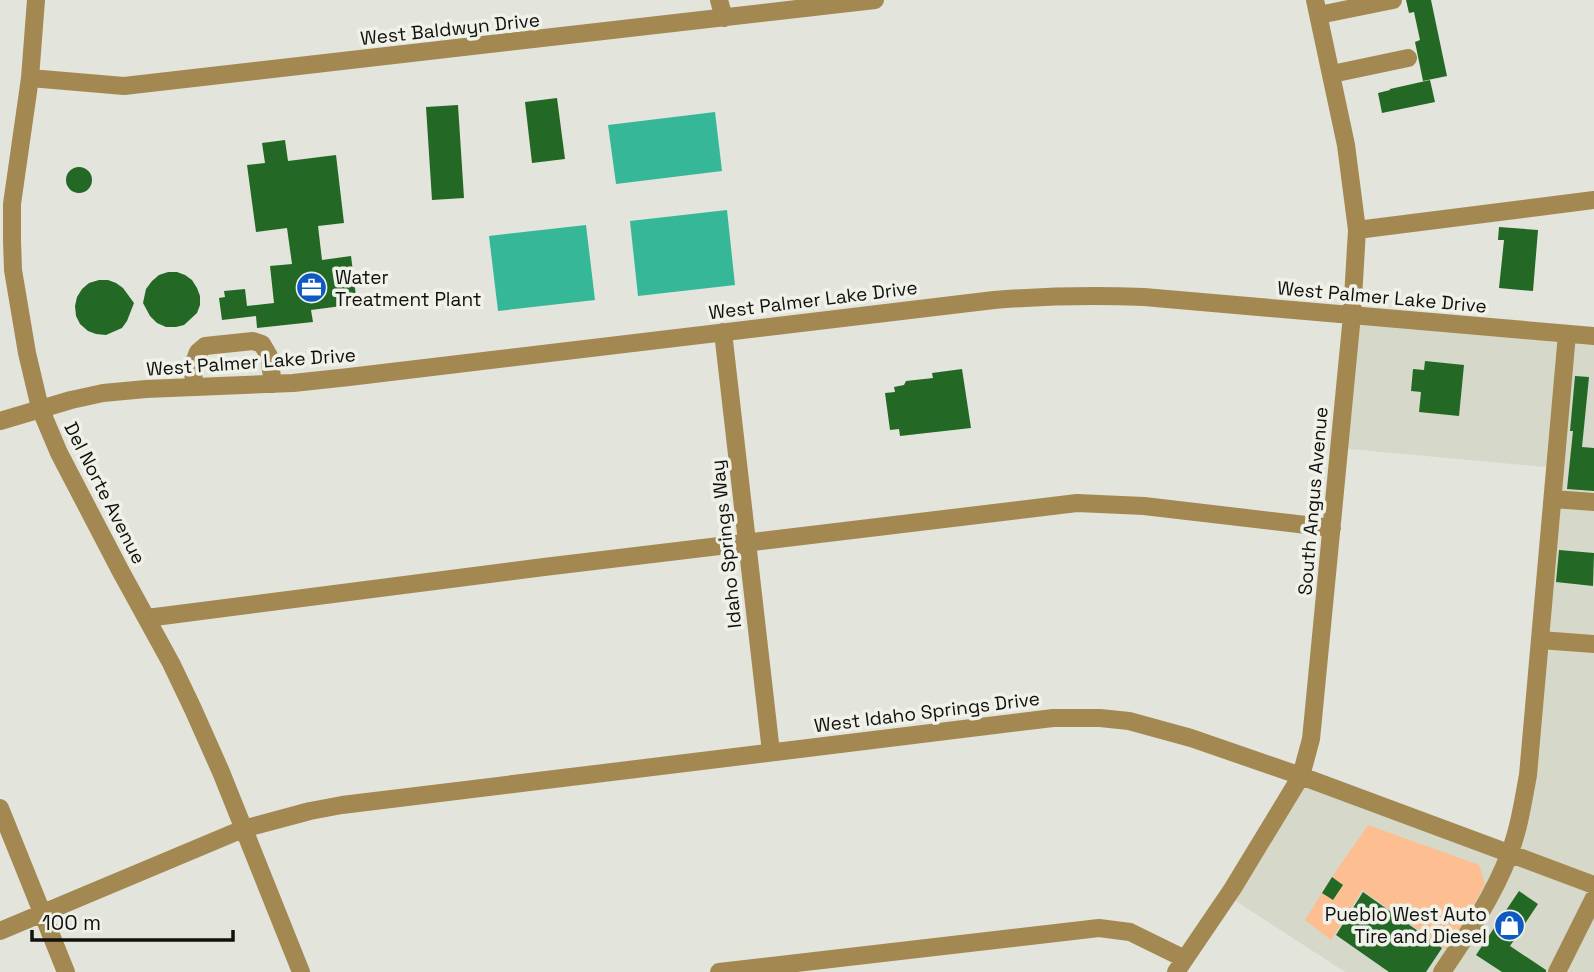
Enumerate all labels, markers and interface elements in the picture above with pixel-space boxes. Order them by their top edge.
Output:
street label: West Baldwyn Drive [359,7,541,51]
place label: Water Treatment Plant [335,265,482,312]
office icon: Water Treatment Plant [295,271,329,305]
street label: West Palmer Lake Drive [707,275,919,325]
street label: West Palmer Lake Drive [1276,275,1488,319]
street label: West Palmer Lake Drive [145,342,357,382]
street label: South Angus Avenue [1292,406,1334,596]
street label: Del Norte Avenue [58,418,152,568]
street label: Idaho Springs Way [705,459,747,629]
street label: West Idaho Springs Drive [813,686,1041,738]
scale bar [32,898,233,942]
place label: Pueblo West Auto Tire and Diesel [1325,902,1487,949]
shop icon: Pueblo West Auto Tire and Diesel [1493,908,1527,942]
text: 100 m [42,909,101,936]

